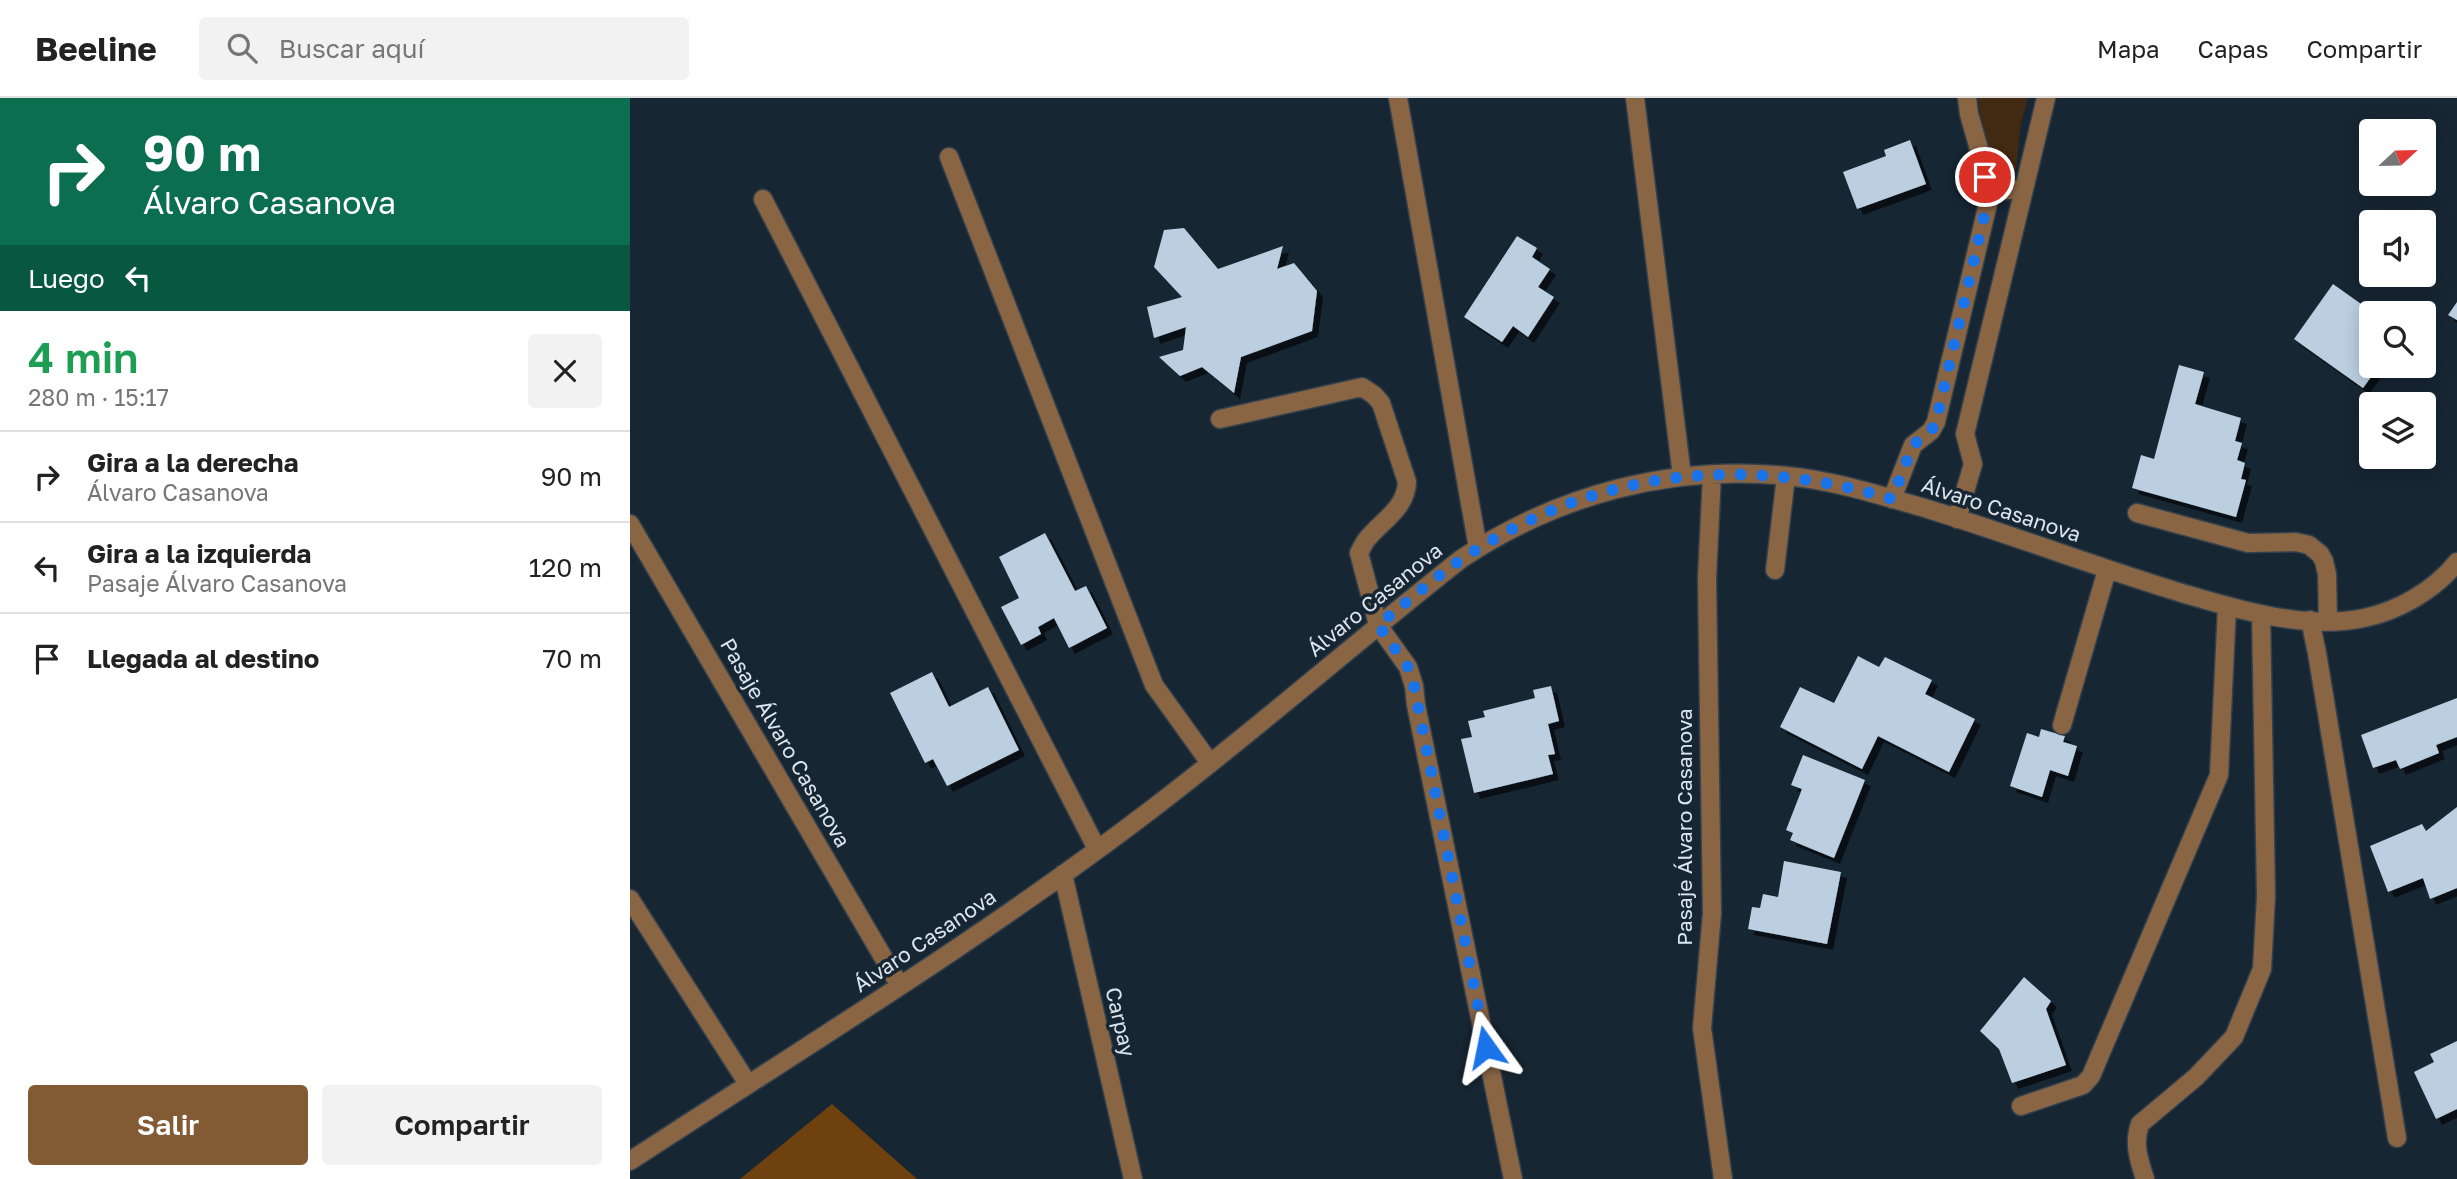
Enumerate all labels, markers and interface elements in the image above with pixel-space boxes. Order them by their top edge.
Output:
search box [199,17,689,80]
text: Beeline [35,29,157,68]
icon: search [223,29,261,67]
text: Buscar aquí [279,33,425,64]
text: Mapa [2097,34,2160,63]
text: Capas [2198,34,2268,63]
text: Compartir [2306,34,2422,63]
north arrow [2359,119,2436,196]
map controls [2359,119,2436,469]
text: 90 m [143,123,261,182]
icon: right [28,126,119,217]
pin [1955,147,2015,207]
icon: arrive [1966,158,2004,196]
text: Álvaro Casanova [143,183,396,221]
button: sound [2359,210,2436,287]
icon: left [119,259,157,297]
text: Luego [28,263,105,294]
button: search [2359,301,2436,378]
text: 4 min [28,332,138,382]
button: close [528,334,602,408]
text: 280 m · 15:17 [28,383,169,411]
button: layers [2359,392,2436,469]
text: Gira a la derecha [87,447,299,478]
icon: right [28,458,66,496]
text: 90 m [541,461,602,492]
street label: Álvaro Casanova [1918,471,2084,547]
text: Álvaro Casanova [87,478,269,506]
street label: Álvaro Casanova [1302,537,1447,662]
text: Gira a la izquierda [87,538,311,569]
icon: left [28,549,66,587]
text: 120 m [529,552,602,583]
text: Pasaje Álvaro Casanova [87,569,347,597]
street label: Pasaje Álvaro Casanova [715,633,856,852]
icon: arrive [28,640,66,678]
text: Llegada al destino [87,643,319,674]
text: 70 m [543,643,602,674]
street label: Pasaje Álvaro Casanova [1671,708,1697,946]
street label: Álvaro Casanova [848,883,1001,997]
street label: Carpay [1100,985,1142,1059]
position arrow [1449,1010,1523,1084]
button: Salir [28,1085,308,1165]
button: Compartir [322,1085,602,1165]

